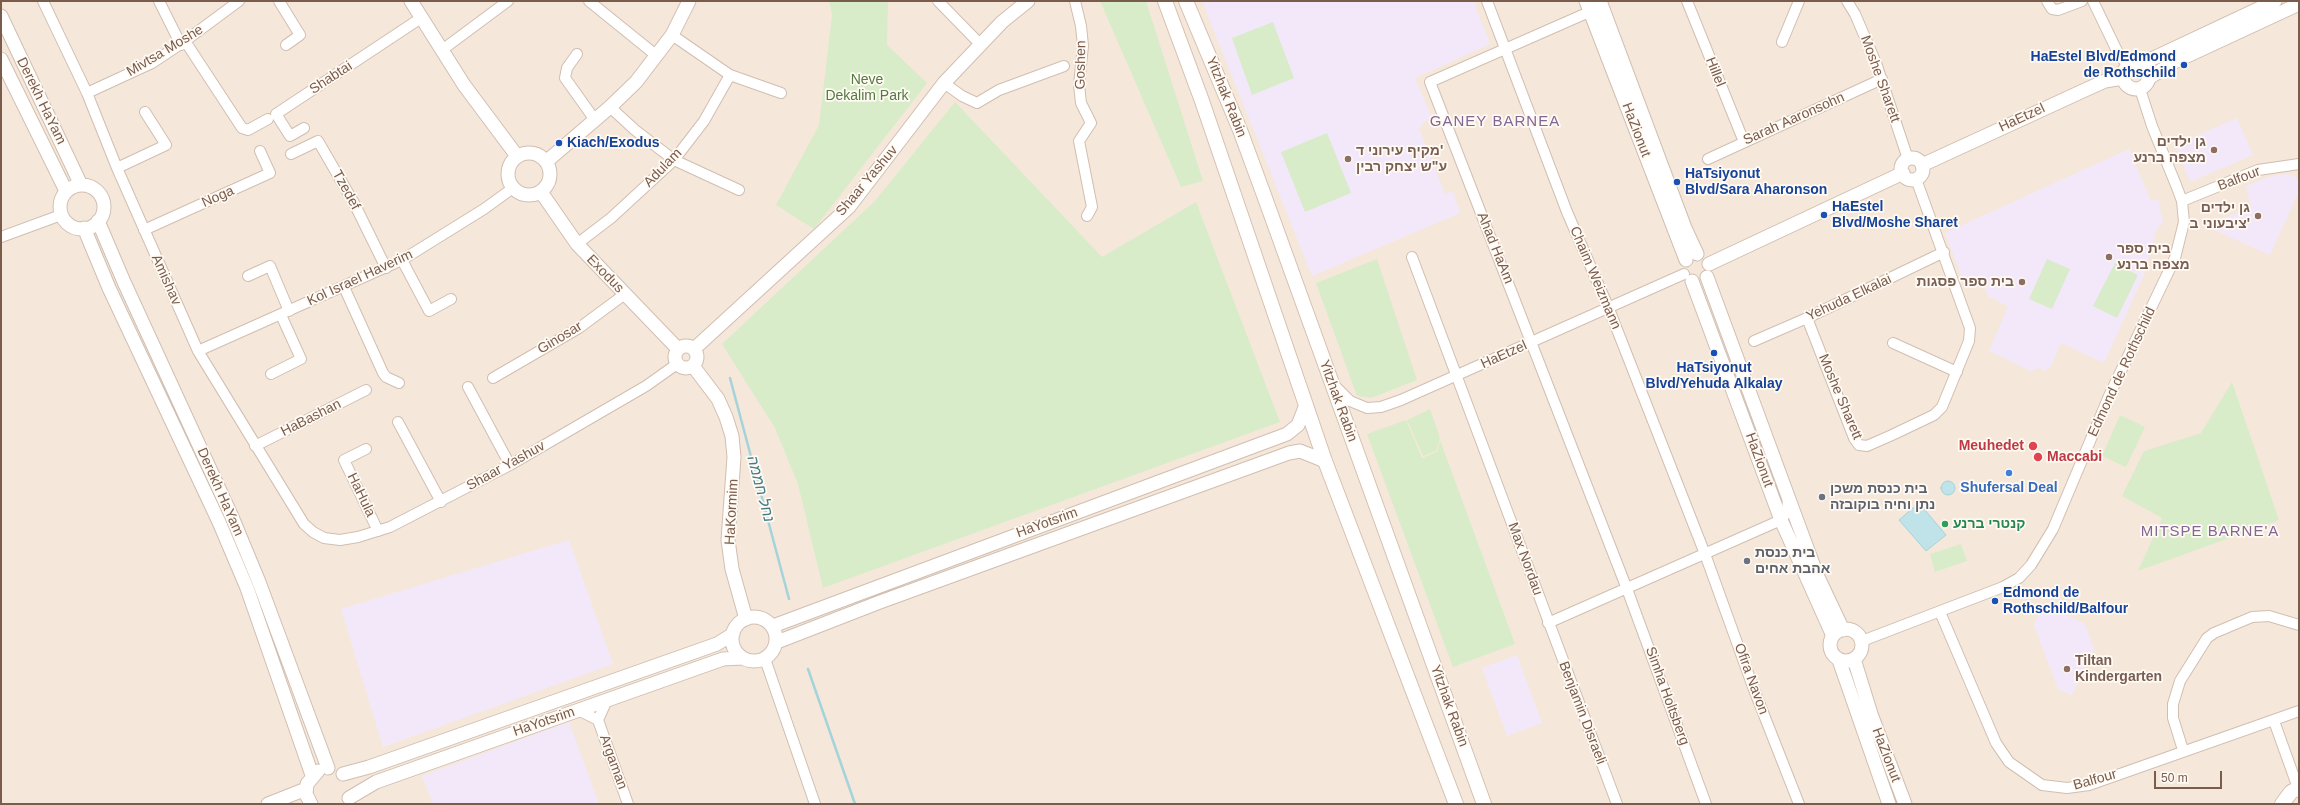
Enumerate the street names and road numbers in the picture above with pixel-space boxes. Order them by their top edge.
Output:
street label: Mivtsa Moshe [124,22,206,80]
street label: Moshe Sharett [1857,33,1903,125]
street label: Goshen [1072,40,1090,90]
street label: Yitzhak Rabin [1202,54,1250,140]
street label: Derekh HaYam [13,55,69,147]
street label: Hillel [1702,55,1728,89]
street label: Shabtai [307,58,355,98]
street label: Sarah Aaronsohn [1741,89,1847,149]
street label: HaZionut [1618,100,1654,160]
street label: HaEtzel [1996,100,2048,136]
street label: Shaar Yashuv [833,142,901,220]
street label: Adulam [640,145,686,191]
street label: Balfour [2215,163,2263,195]
street label: Tzedef [328,167,364,213]
street label: Noga [199,183,237,211]
street label: Ahad HaAm [1473,210,1517,286]
street label: Chaim Weizmann [1566,224,1624,332]
street label: Kol Israel Haverim [305,246,415,310]
street label: Exodus [583,251,627,297]
street label: Amishav [147,252,185,308]
street label: Yehuda Elkalai [1804,271,1894,325]
street label: Edmond de Rothschild [2085,305,2159,439]
street label: Ginosar [535,318,585,358]
street label: HaEtzel [1478,337,1530,373]
street label: Moshe Sharett [1814,352,1866,442]
street label: Yitzhak Rabin [1315,358,1361,444]
street label: HaBashan [278,396,344,440]
street label: HaZionut [1741,430,1777,490]
street label: Shaar Yashuv [464,438,548,494]
street label: Derekh HaYam [193,445,247,539]
street label: HaHula [343,470,379,520]
street label: HaKormim [722,479,742,545]
street label: HaYotsrim [1014,504,1080,542]
street label: Max Nordau [1504,520,1546,598]
street label: Ofira Navon [1730,641,1772,717]
street label: Simha Holtsberg [1641,645,1693,747]
street label: Benjamin Disraeli [1555,659,1609,767]
street label: Yitzhak Rabin [1426,663,1472,749]
street label: HaYotsrim [511,704,577,740]
street label: HaZionut [1868,725,1904,785]
street label: Argaman [595,732,631,792]
street label: Balfour [2071,766,2119,794]

